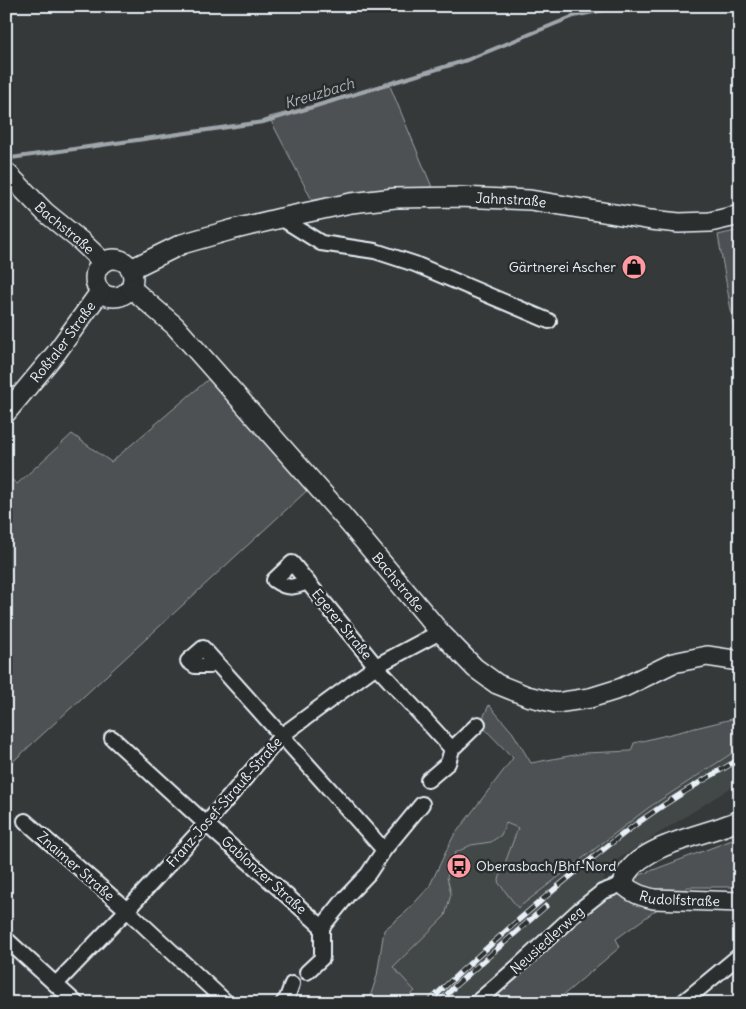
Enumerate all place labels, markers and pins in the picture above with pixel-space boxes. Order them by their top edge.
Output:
shop icon: Gärtnerei Ascher [621,254,647,280]
place label: Gärtnerei Ascher [509,258,616,276]
bus stop icon: Oberasbach/Bhf-Nord [446,853,472,879]
place label: Oberasbach/Bhf-Nord [476,857,616,875]

